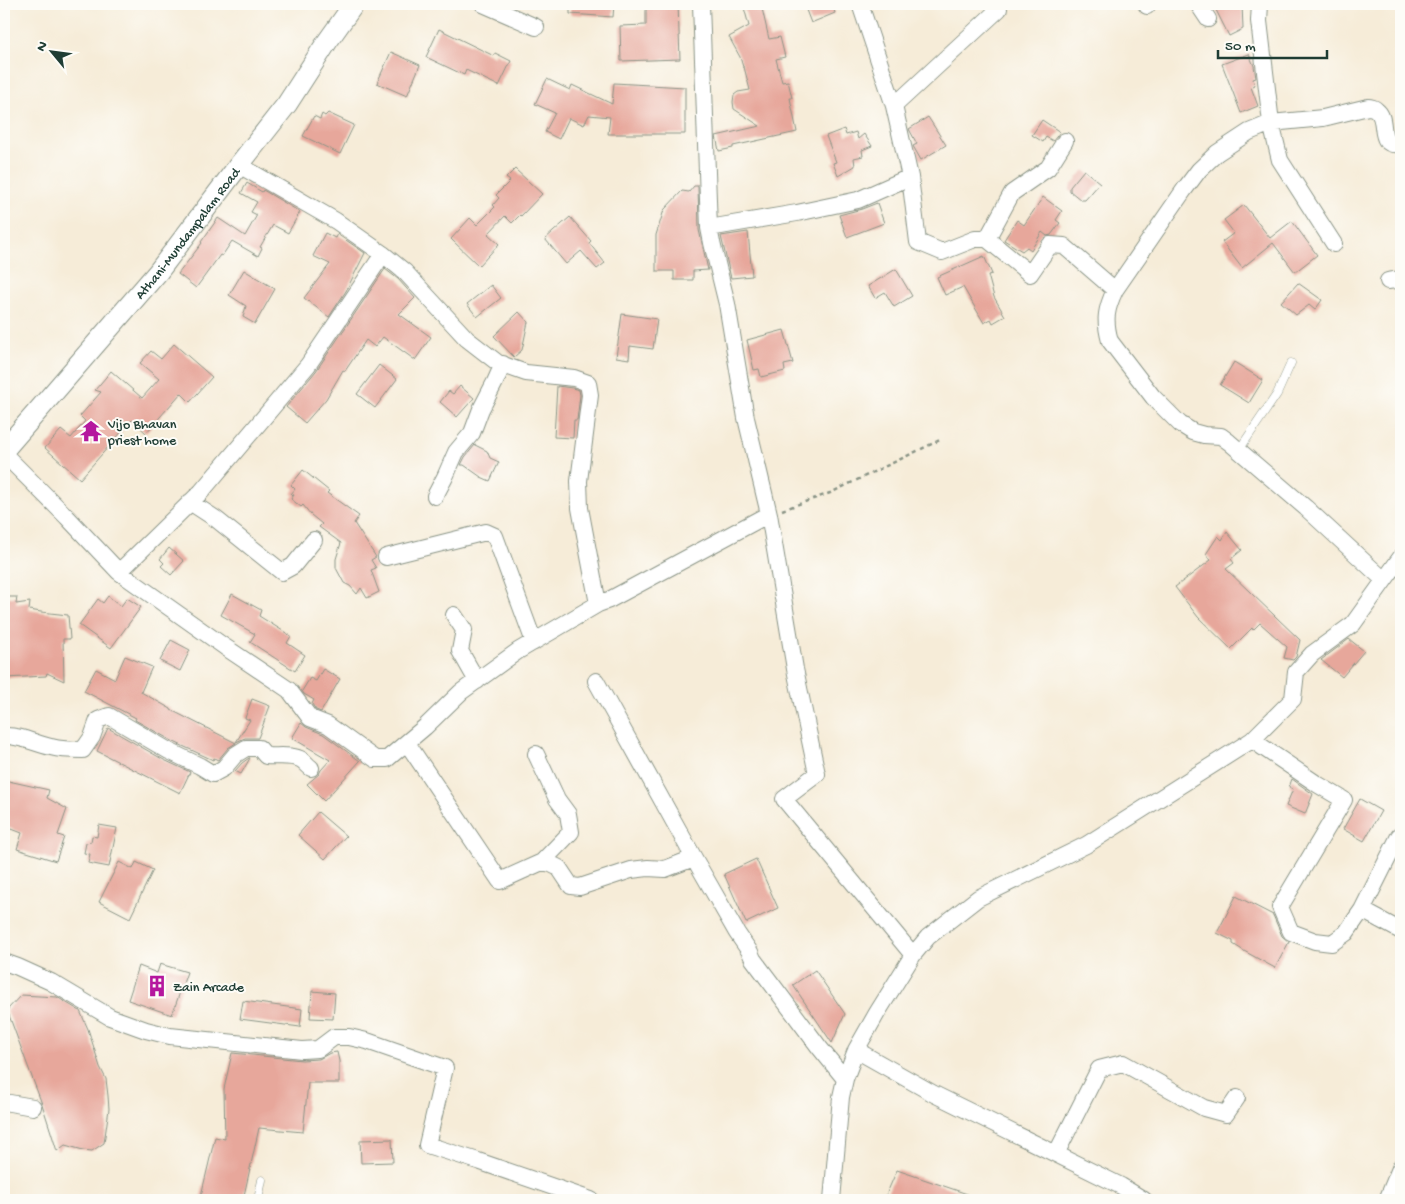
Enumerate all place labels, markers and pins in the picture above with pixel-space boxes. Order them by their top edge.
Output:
place label: Vijo Bhavan priest home [107,417,177,450]
temple icon: Vijo Bhavan priest home [78,418,104,444]
building icon: Zain Arcade [144,973,170,999]
place label: Zain Arcade [173,980,245,997]

